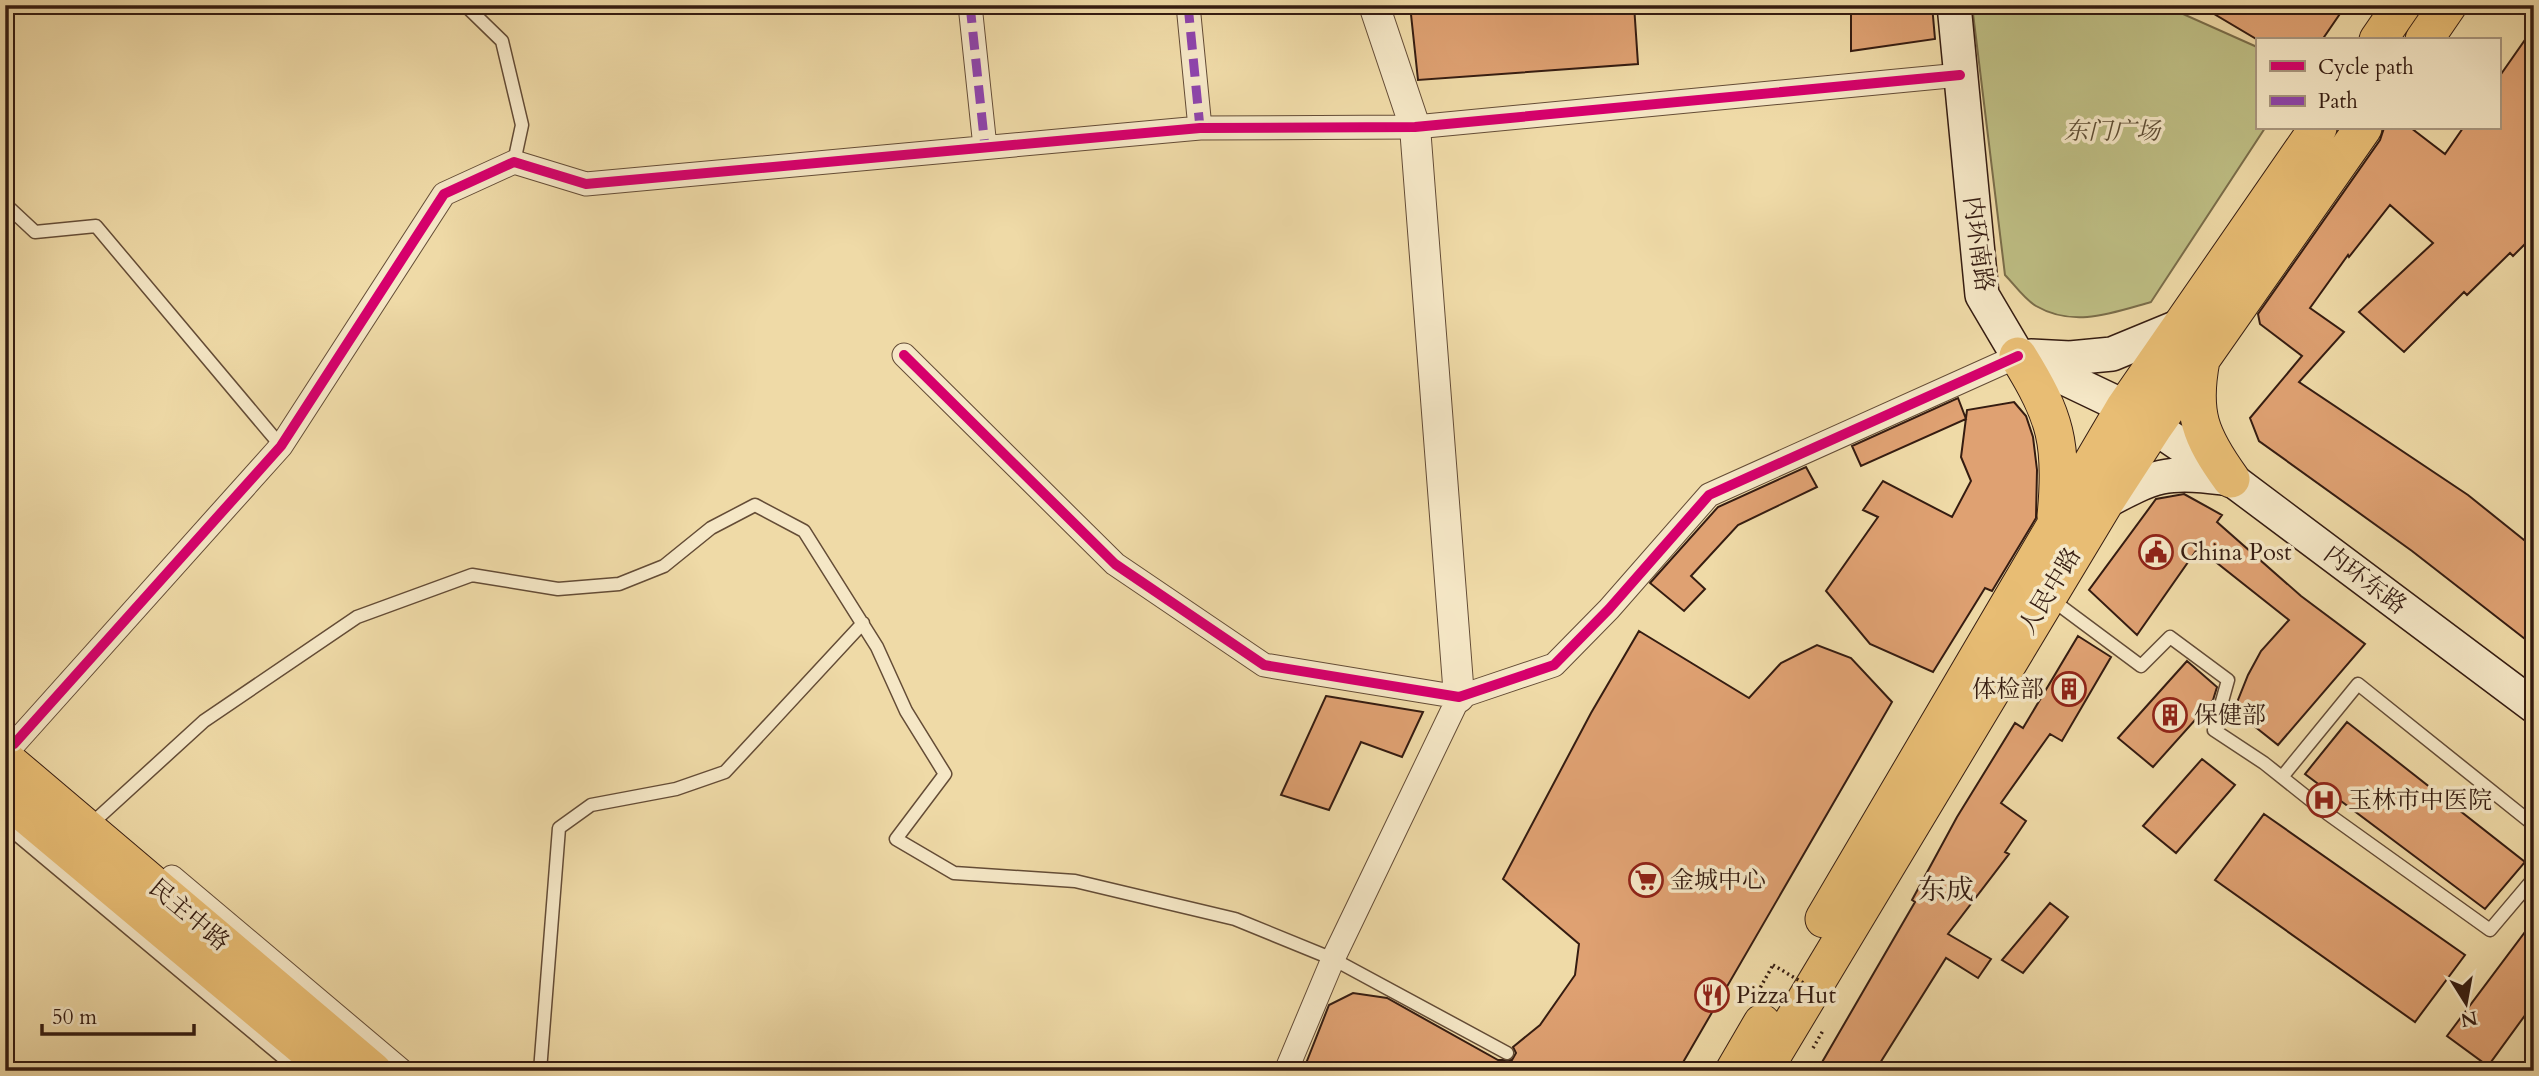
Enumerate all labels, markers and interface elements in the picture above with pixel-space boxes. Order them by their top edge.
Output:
legend [2256,38,2500,130]
text: Cycle path [2318,53,2414,82]
text: Path [2318,87,2358,116]
park label: 东门广场 [2064,115,2162,148]
street label: 内环南路 [1955,194,2001,294]
public building icon: China Post [2137,533,2175,571]
place label: China Post [2180,536,2292,569]
street label: 内环东路 [2317,538,2413,622]
street label: 人民中路 [2011,541,2089,641]
building icon: 体检部 [2050,670,2088,708]
place label: 体检部 [1972,673,2044,706]
building icon: 保健部 [2151,696,2189,734]
place label: 保健部 [2194,699,2266,732]
hospital icon: 玉林市中医院 [2305,781,2343,819]
place label: 玉林市中医院 [2348,784,2492,817]
supermarket icon: 金城中心 [1627,861,1665,899]
place label: 金城中心 [1670,864,1766,897]
district label: 东成 [1918,871,1974,909]
street label: 民主中路 [142,872,236,958]
north arrow [2430,968,2500,1038]
restaurant icon: Pizza Hut [1693,976,1731,1014]
place label: Pizza Hut [1736,979,1836,1012]
scale bar [42,992,194,1036]
text: 50 m [52,1003,97,1032]
text: N [2458,1004,2480,1033]

